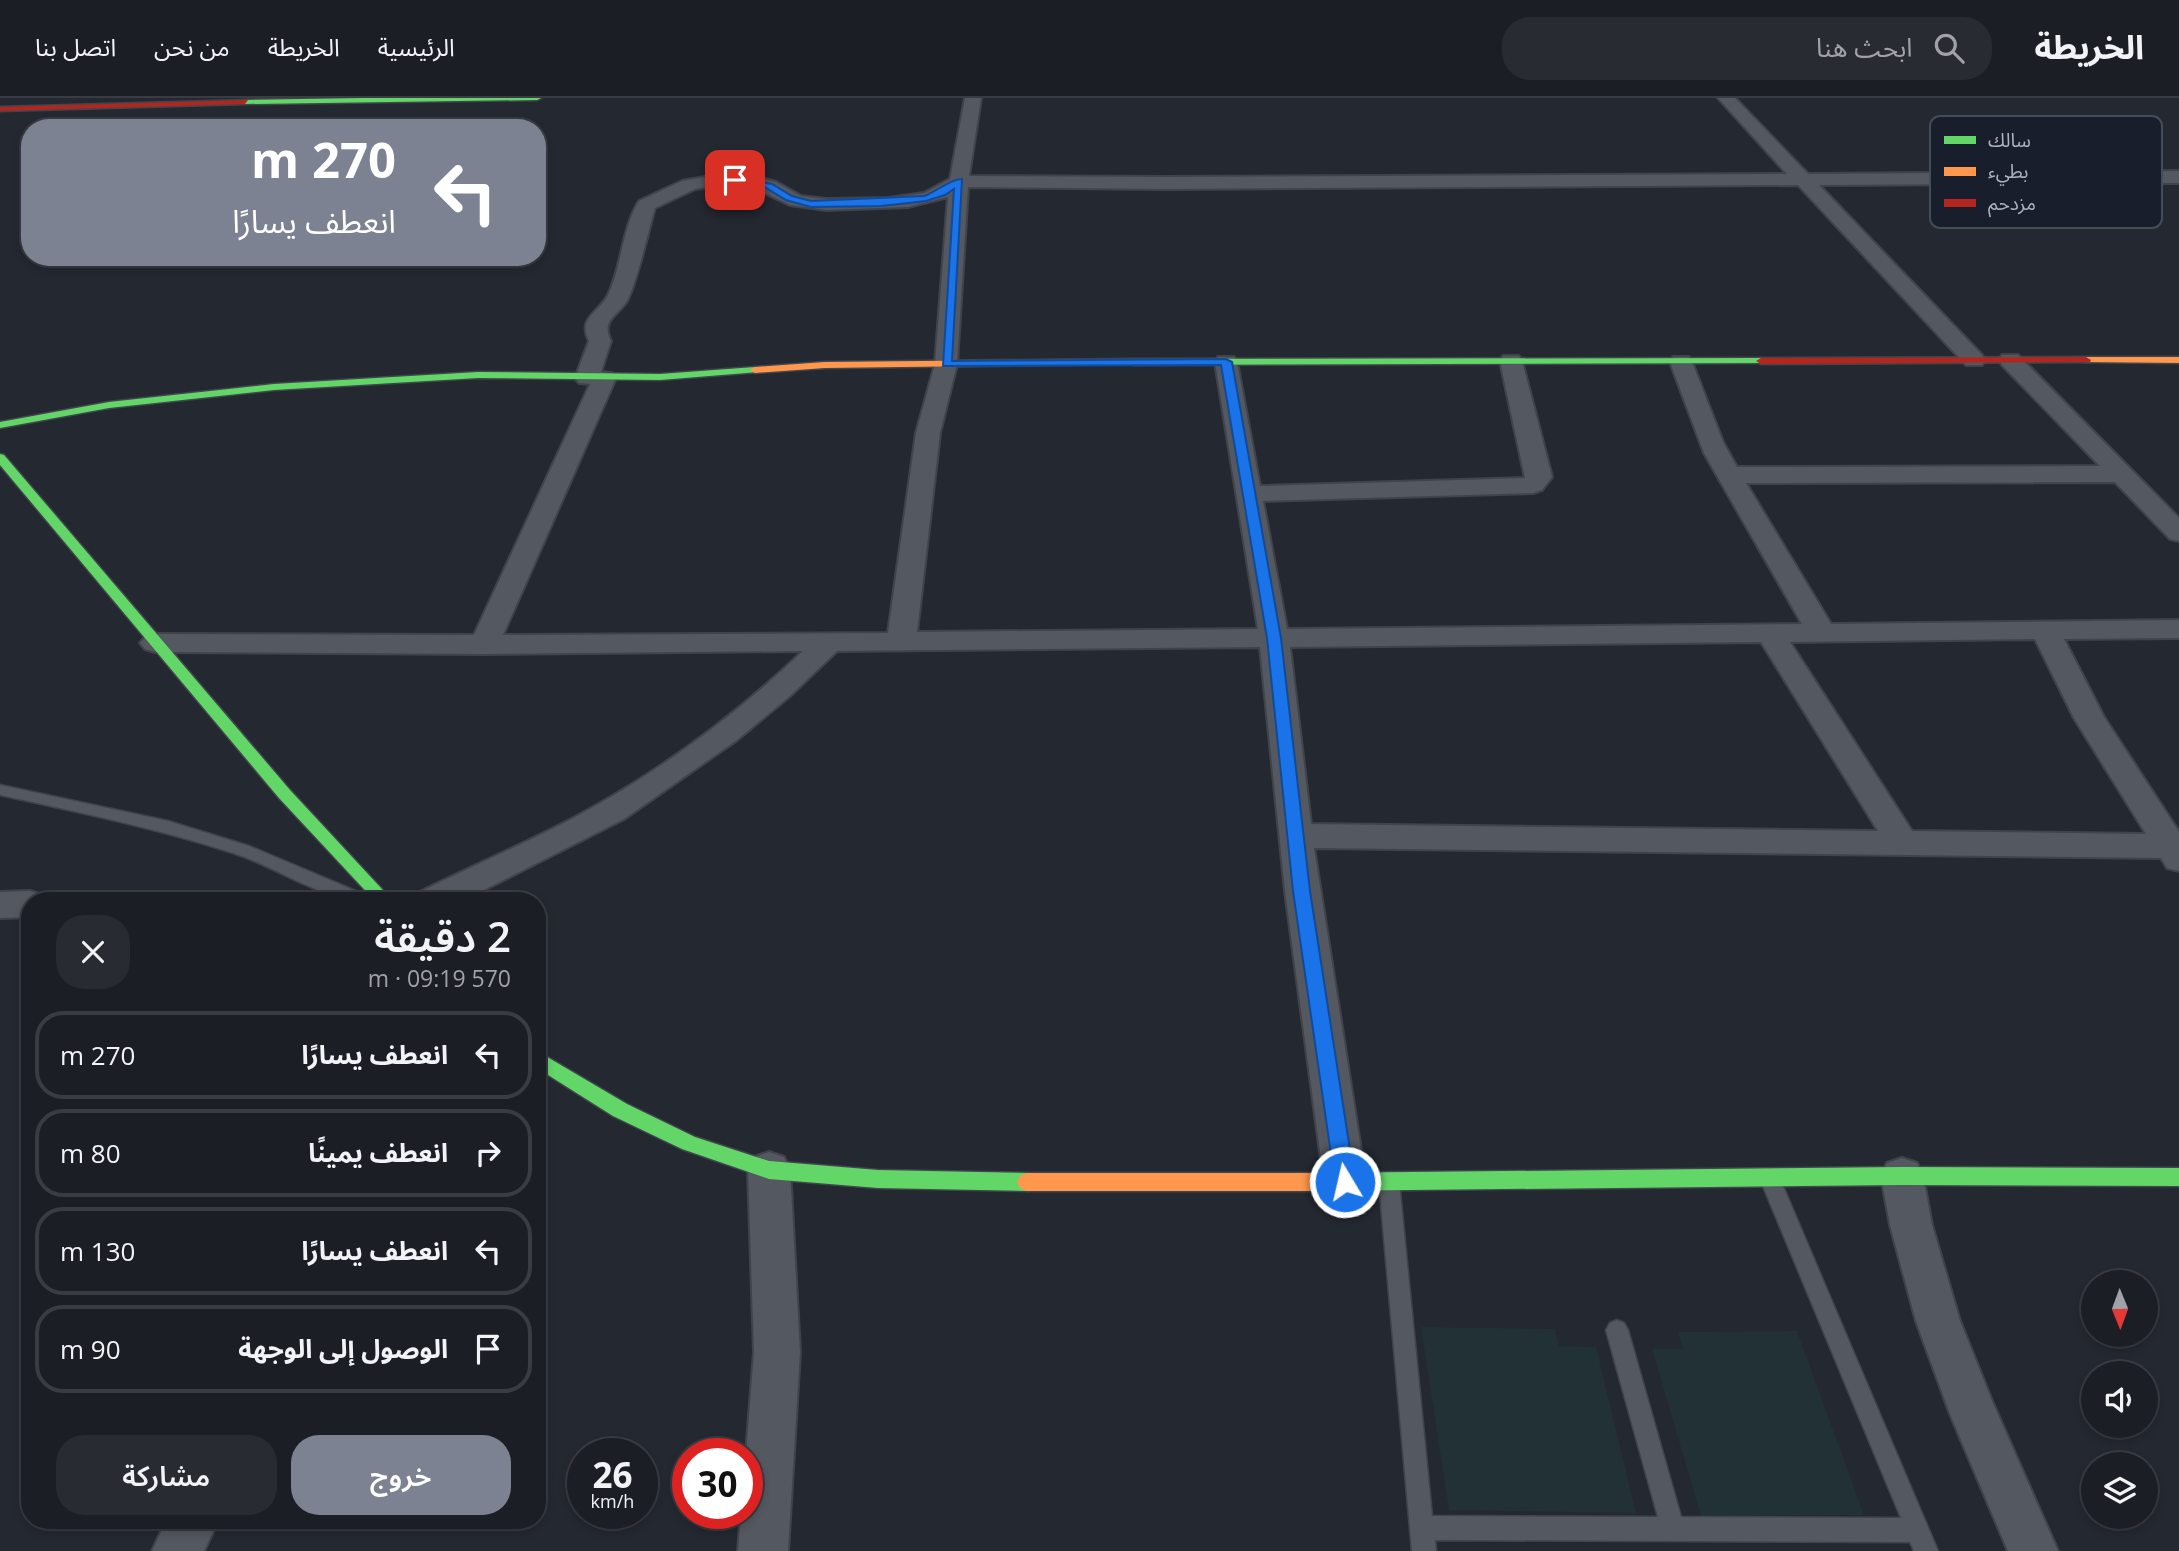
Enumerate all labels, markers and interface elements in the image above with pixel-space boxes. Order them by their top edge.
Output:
search box [1502,17,1992,80]
text: الخريطة [2034,24,2144,69]
text: ابحث هنا [1816,29,1912,65]
icon: search [1930,29,1968,67]
text: اتصل بنا [35,30,116,63]
text: من نحن [154,30,230,63]
text: الخريطة [268,30,340,63]
text: الرئيسية [378,30,455,63]
legend [1930,116,2162,228]
text: 270 m [251,126,396,192]
text: سالك [1988,127,2031,153]
icon: left [420,147,511,238]
pin [705,150,765,210]
text: بطيء [1988,158,2028,186]
icon: arrive [716,161,754,199]
text: مزدحم [1988,190,2036,218]
text: انعطف يسارًا [232,199,396,242]
text: 2 دقيقة [374,907,511,964]
button: close [56,915,130,989]
text: 570 m · 09:19 [368,962,511,994]
text: انعطف يسارًا [302,1036,448,1072]
icon: left [469,1036,507,1074]
text: 270 m [60,1037,135,1073]
text: انعطف يمينًا [308,1134,448,1170]
icon: right [469,1134,507,1172]
text: 80 m [60,1135,121,1171]
position arrow [1308,1145,1382,1219]
text: انعطف يسارًا [302,1232,448,1268]
icon: left [469,1232,507,1270]
text: 130 m [60,1233,135,1269]
north arrow [2081,1270,2158,1348]
map controls [2081,1270,2158,1529]
text: الوصول إلى الوجهة [238,1330,448,1366]
icon: arrive [469,1330,507,1368]
text: 90 m [60,1331,121,1367]
button: sound [2081,1361,2158,1438]
button: مشاركة [56,1435,277,1515]
button: خروج [291,1435,511,1515]
speed limit sign: 30 [672,1438,763,1529]
text: 26 [592,1451,633,1498]
button: layers [2081,1452,2158,1529]
text: km/h [591,1489,634,1513]

